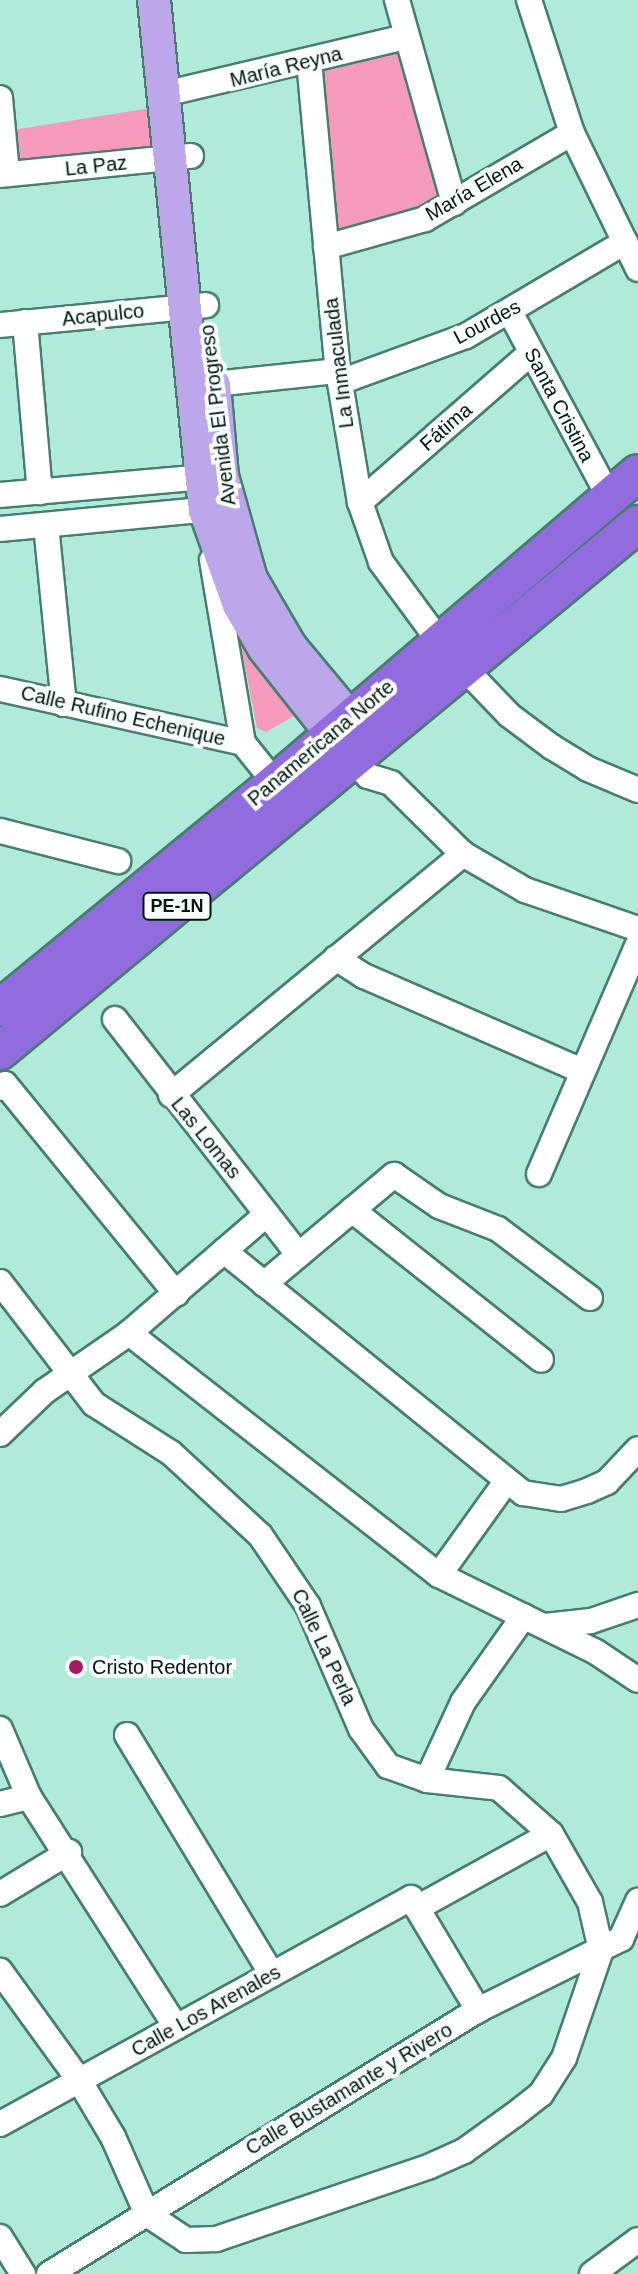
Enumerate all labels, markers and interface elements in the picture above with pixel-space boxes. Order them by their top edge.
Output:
street label: María Reyna [228,42,344,92]
street label: La Paz [64,151,128,181]
street label: María Elena [421,152,527,226]
street label: Lourdes [449,294,525,350]
street label: La Inmaculada [319,296,359,430]
street label: Acapulco [61,299,145,331]
street label: Avenida El Progreso [195,323,241,507]
street label: Santa Cristina [519,344,599,466]
street label: Fátima [415,398,477,456]
street label: Panamericana Norte [243,675,399,811]
street label: Calle Rufino Echenique [18,681,228,751]
road number: PE-1N [141,892,213,920]
street label: Las Lomas [166,1092,246,1184]
street label: Calle La Perla [287,1585,361,1709]
place label: Cristo Redentor [92,1655,232,1679]
marker: Cristo Redentor [67,1658,85,1676]
street label: Calle Los Arenales [127,1960,285,2062]
street label: Calle Bustamante y Rivero [241,2018,457,2160]

